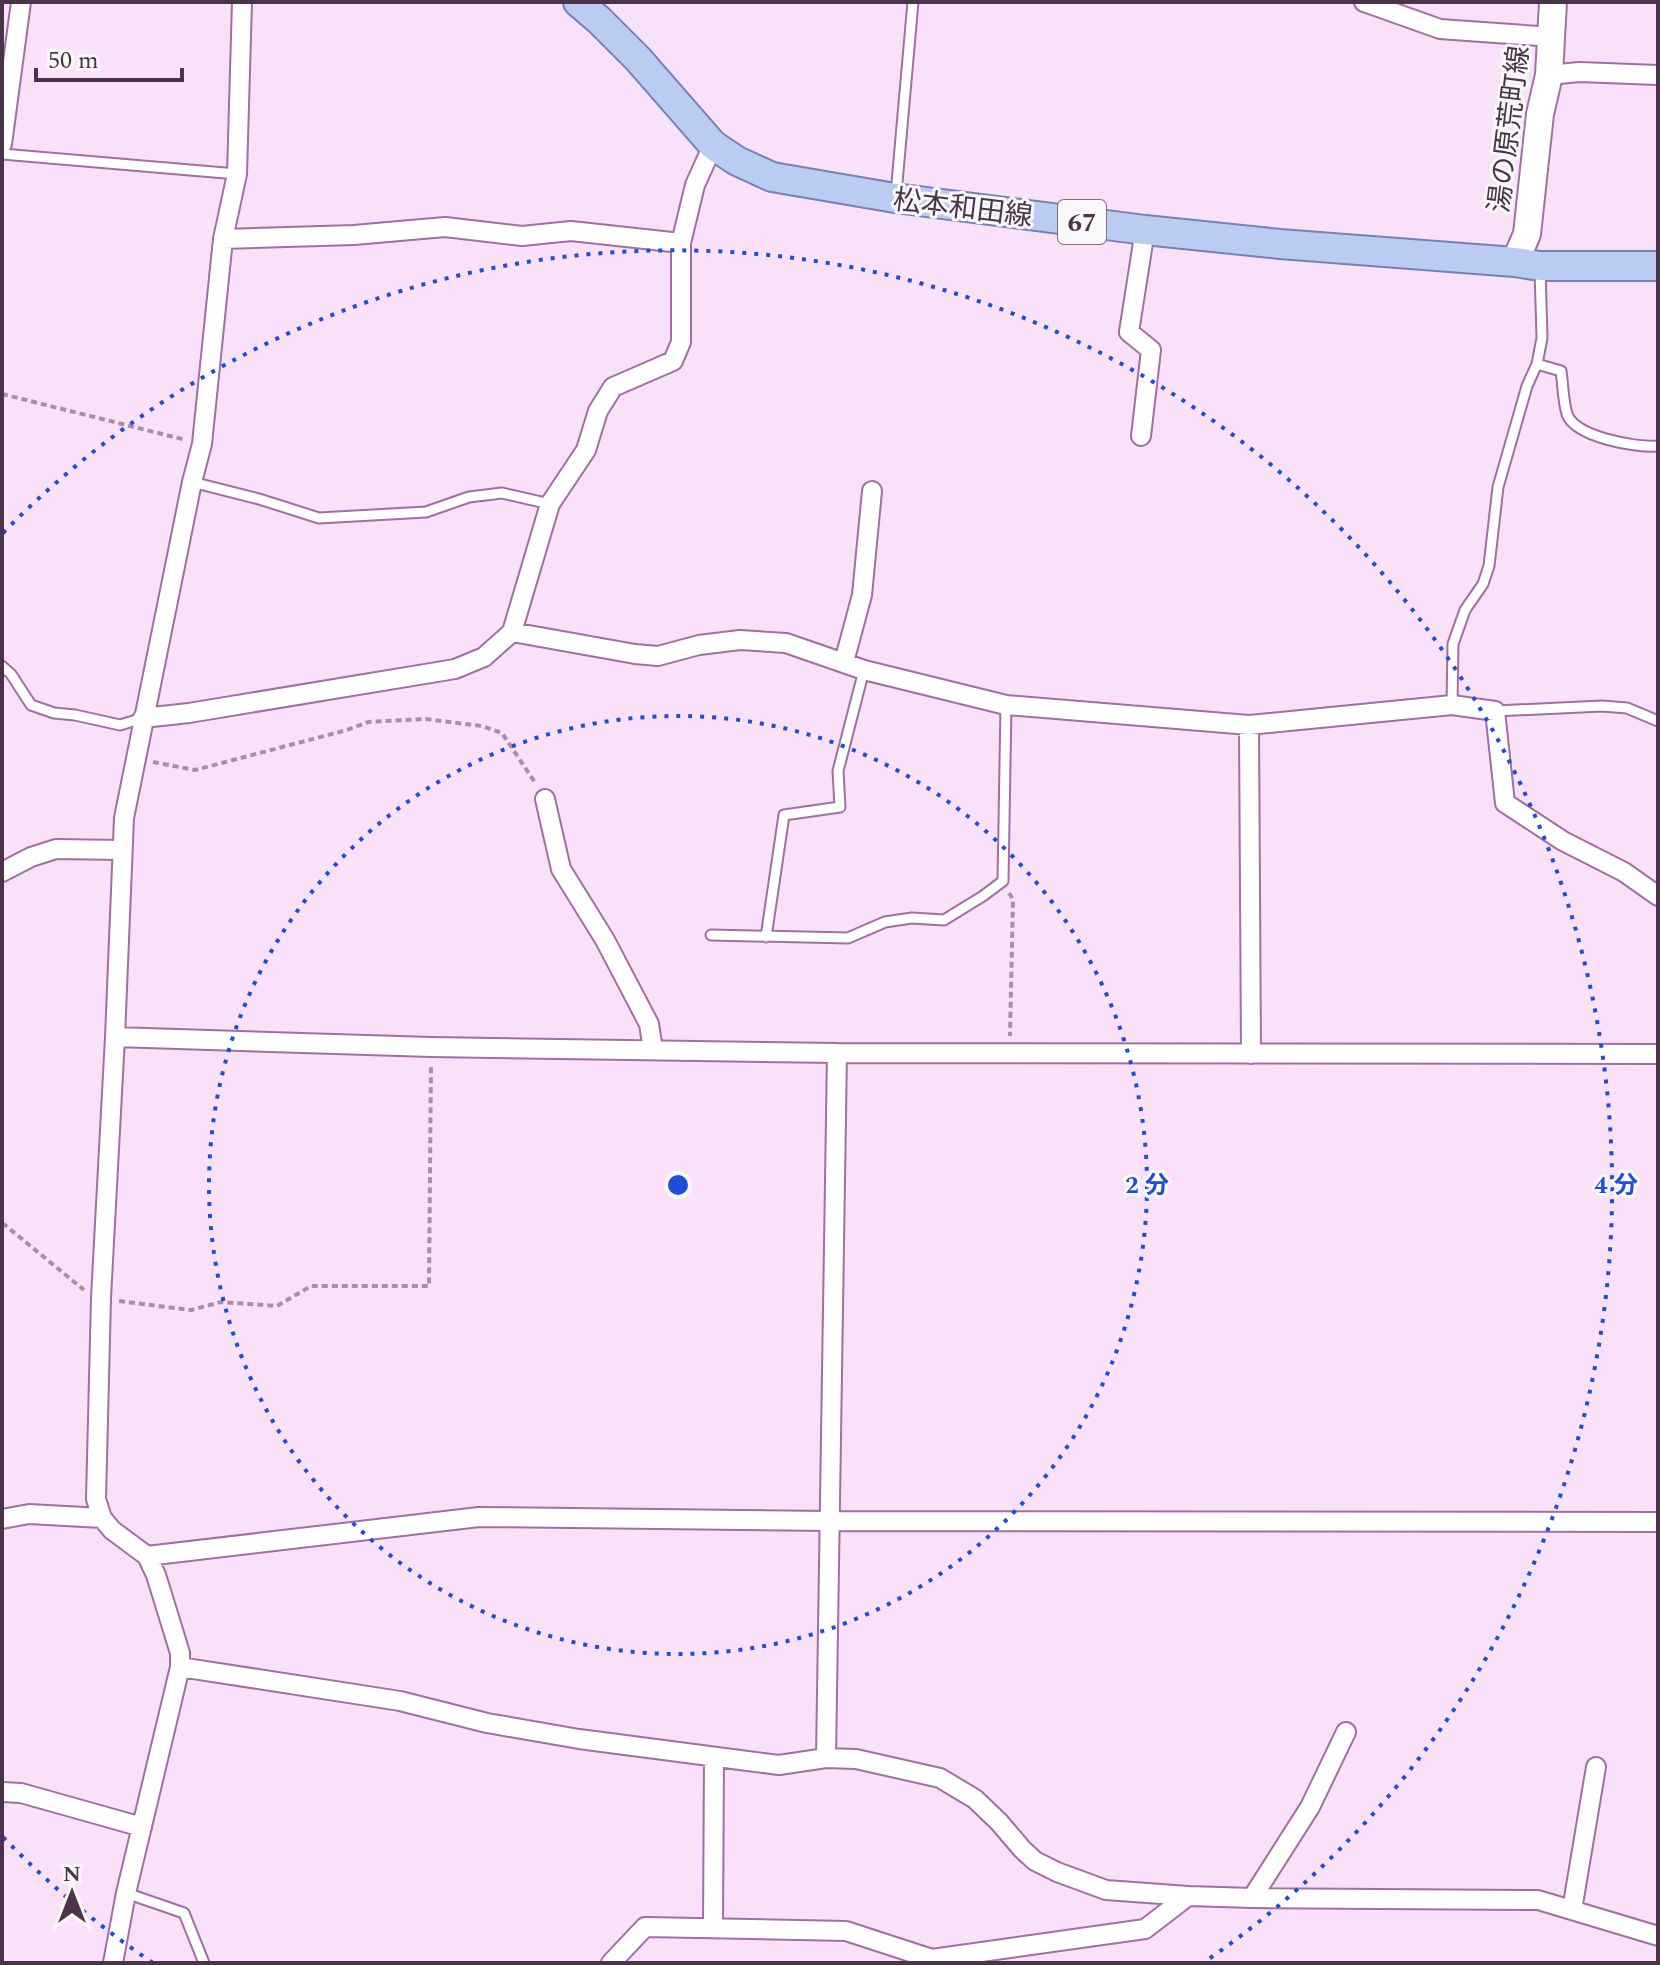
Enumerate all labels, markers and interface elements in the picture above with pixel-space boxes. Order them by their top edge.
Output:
scale bar [36,32,182,82]
text: 50 m [48,43,99,79]
street label: 湯の原荒町線 [1478,43,1541,215]
street label: 松本和田線 [891,179,1035,238]
road number: 67 [1058,200,1106,244]
text: 2 分 [1125,1168,1169,1204]
text: 4 分 [1594,1168,1638,1204]
centre of rings [664,1171,692,1199]
north arrow [32,1853,112,1933]
text: N [63,1858,81,1891]

